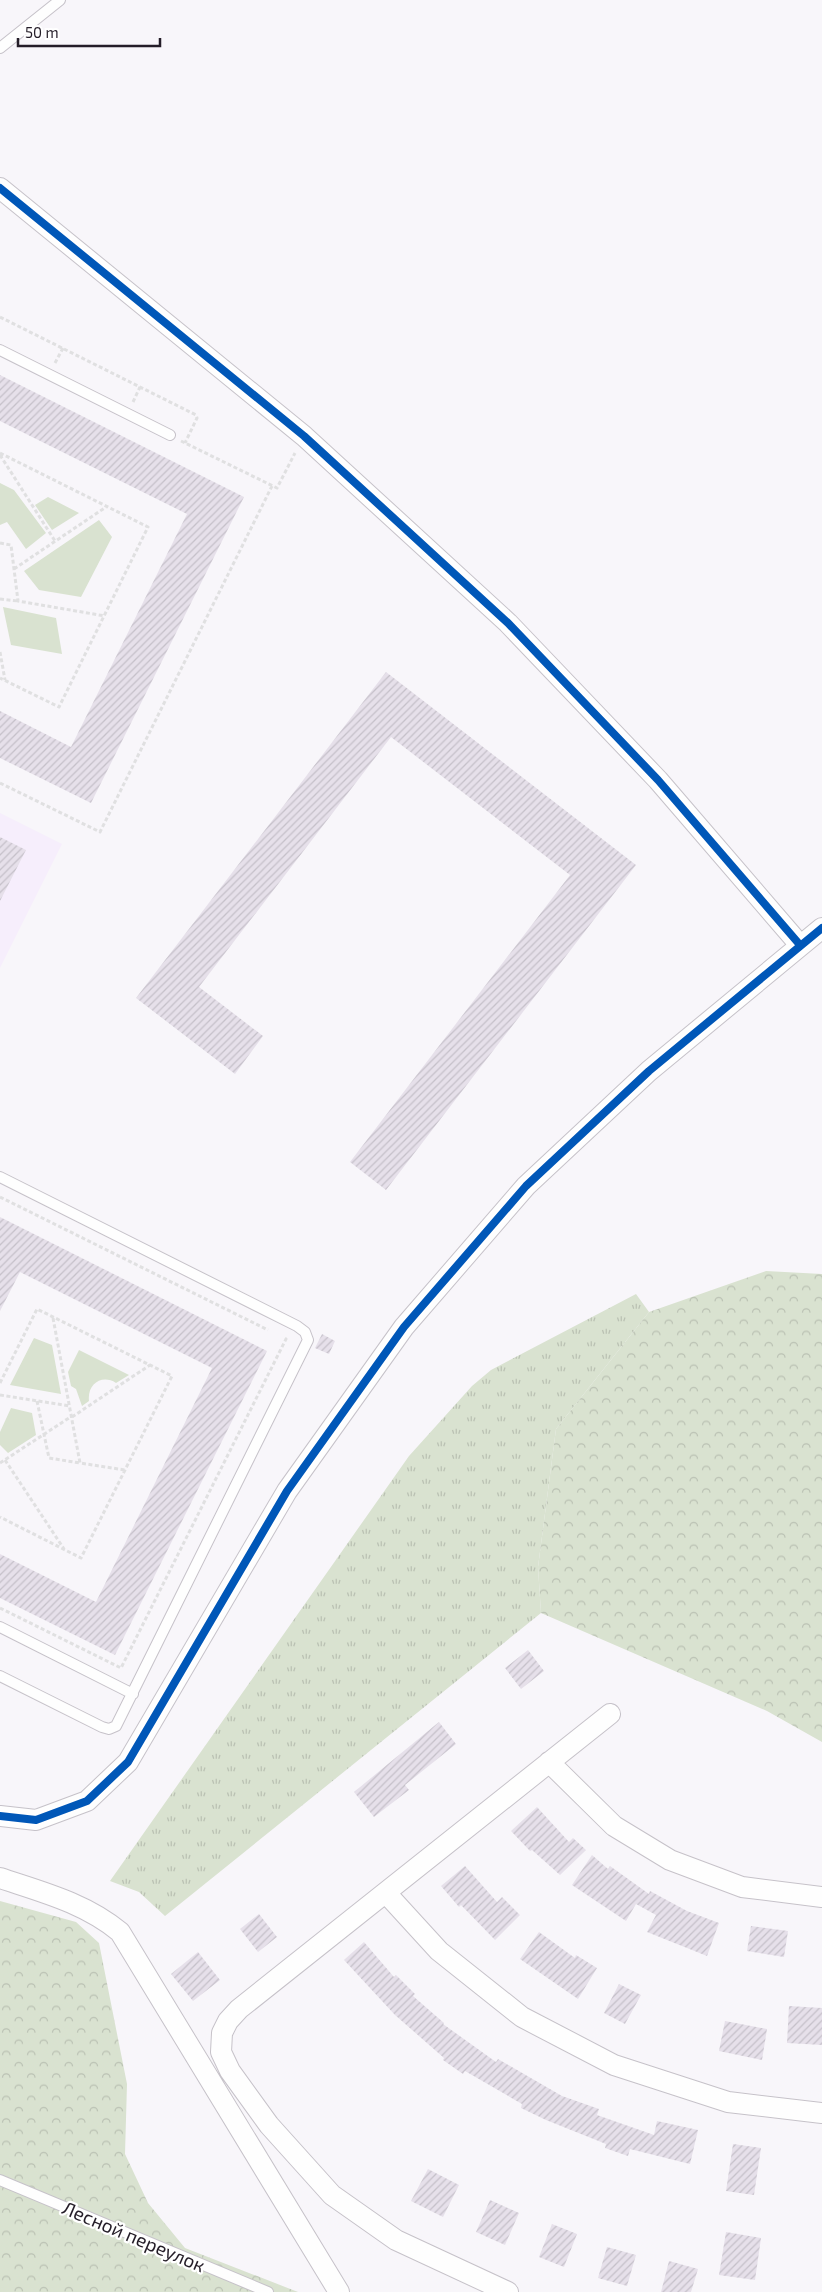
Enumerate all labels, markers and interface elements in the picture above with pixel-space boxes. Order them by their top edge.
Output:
scale bar [18,15,160,47]
text: 50 m [25,23,59,41]
street label: Лесной переулок [59,2196,209,2277]

